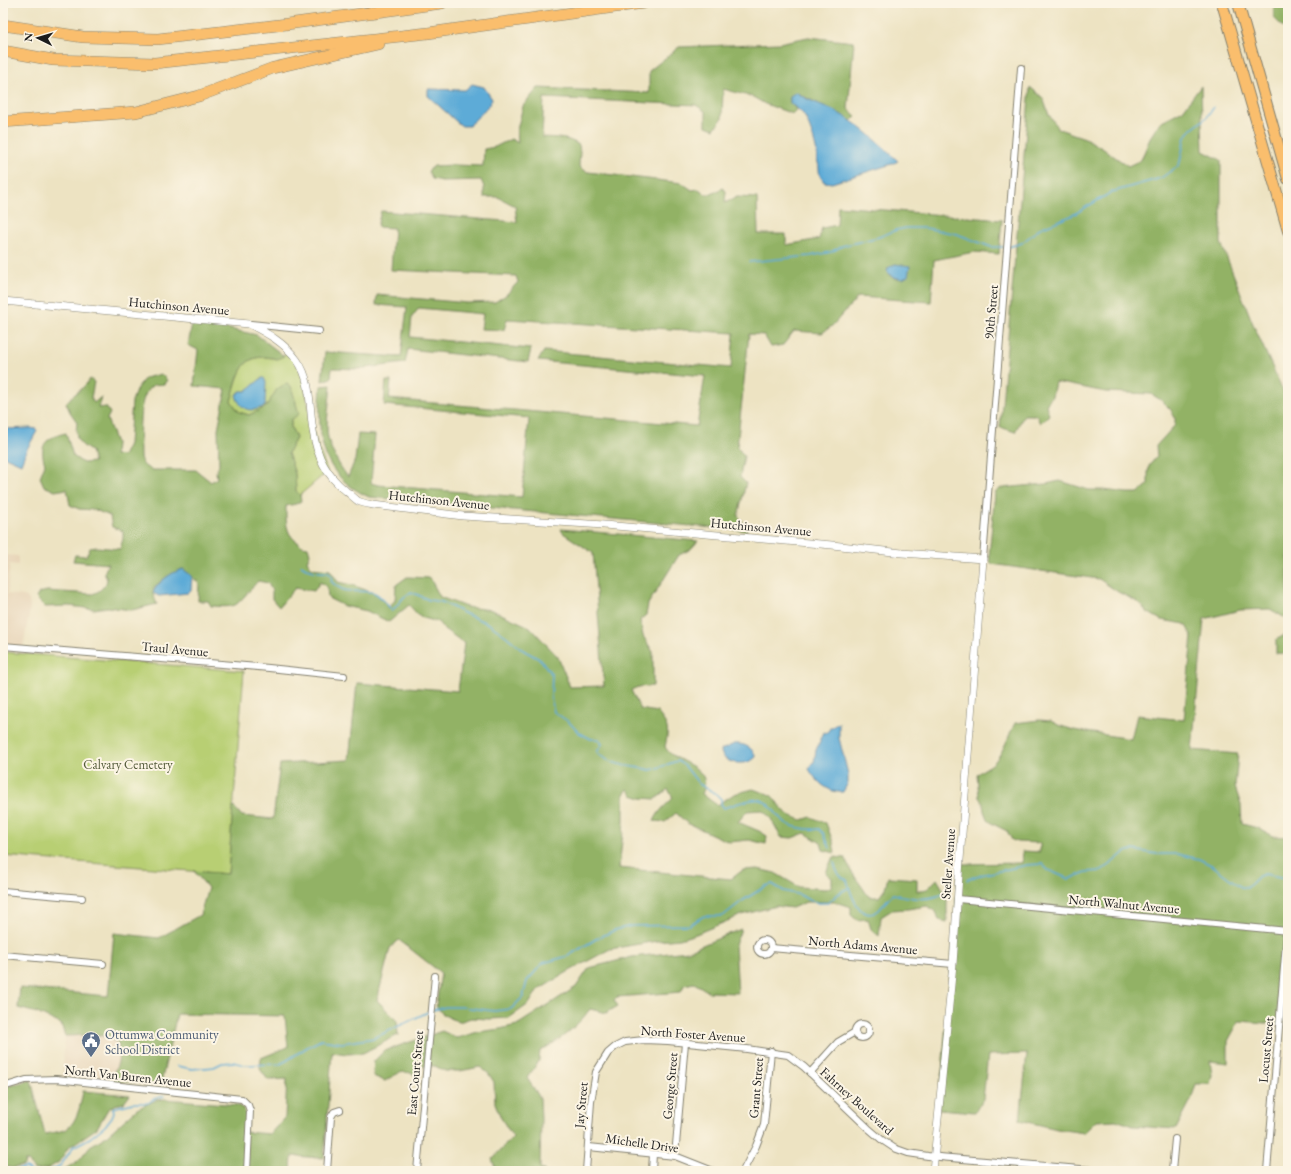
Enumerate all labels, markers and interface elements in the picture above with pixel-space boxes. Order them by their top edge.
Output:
north arrow [18,18,58,58]
text: N [21,32,35,42]
street label: 90th Street [980,284,1002,340]
street label: Hutchinson Avenue [128,293,230,319]
street label: Hutchinson Avenue [388,486,490,514]
street label: Hutchinson Avenue [710,514,812,540]
street label: Traul Avenue [141,638,209,660]
park label: Calvary Cemetery [83,756,173,773]
street label: Steller Avenue [937,828,959,900]
street label: North Walnut Avenue [1068,891,1180,917]
street label: North Adams Avenue [808,932,918,958]
street label: Locust Street [1255,1017,1277,1083]
street label: North Foster Avenue [640,1022,746,1046]
place label: Ottumwa Community School District [105,1026,219,1058]
public building icon: Ottumwa Community School District [80,1030,102,1058]
street label: East Court Street [403,1030,427,1116]
street label: George Street [659,1052,681,1120]
street label: Grant Street [745,1057,767,1119]
street label: North Van Buren Avenue [64,1061,192,1091]
street label: Fahrney Boulevard [817,1063,898,1139]
street label: Jay Street [570,1081,591,1130]
street label: Michelle Drive [604,1129,680,1157]

